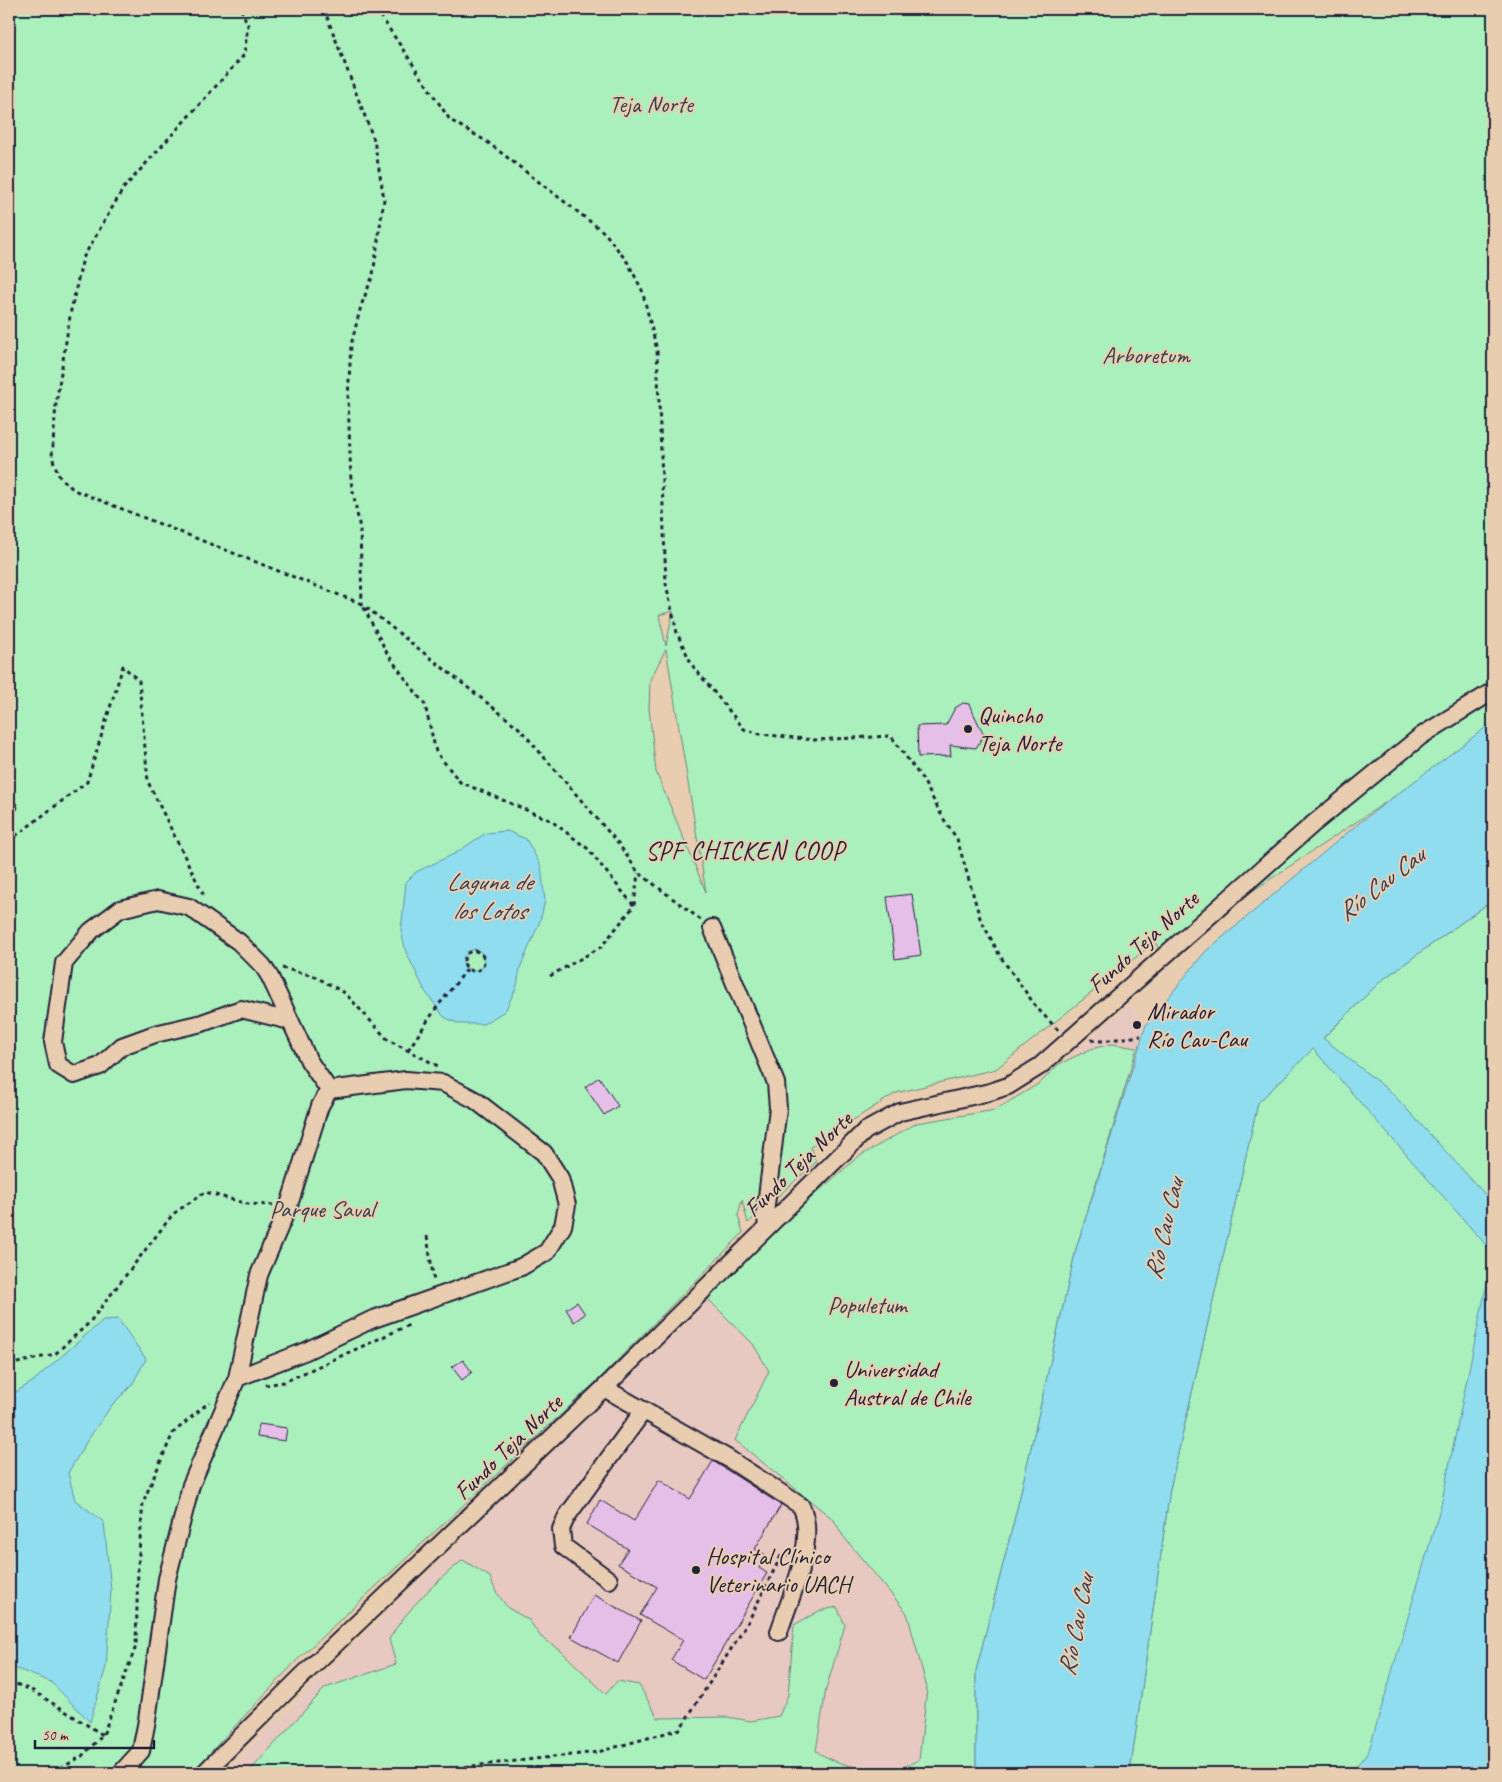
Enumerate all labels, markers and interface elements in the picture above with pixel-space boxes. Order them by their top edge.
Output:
park label: Teja Norte [609,89,695,119]
park label: Arboretum [1102,340,1191,370]
place label: Quincho Teja Norte [978,700,1064,758]
marker: Quincho Teja Norte [962,723,974,735]
district label: SPF CHICKEN COOP [645,835,847,867]
water label: Río Cau Cau [1331,838,1434,928]
water label: Laguna de los Lotos [446,866,535,927]
street label: Fundo Teja Norte [1081,883,1206,1000]
place label: Mirador Río Cau-Cau [1147,996,1249,1054]
marker: Mirador Río Cau-Cau [1131,1019,1143,1031]
street label: Fundo Teja Norte [737,1103,860,1223]
water label: Río Cau Cau [1137,1172,1192,1282]
park label: Parque Saval [270,1194,378,1224]
park label: Populetum [828,1290,909,1320]
place label: Universidad Austral de Chile [844,1354,973,1412]
marker: Universidad Austral de Chile [828,1377,840,1389]
street label: Fundo Teja Norte [447,1386,570,1506]
place label: Hospital Clínico Veterinario UACH [706,1541,854,1599]
marker: Hospital Clínico Veterinario UACH [690,1564,702,1576]
water label: Río Cau Cau [1051,1568,1102,1678]
scale bar [35,1717,154,1749]
text: 50 m [42,1726,69,1745]

